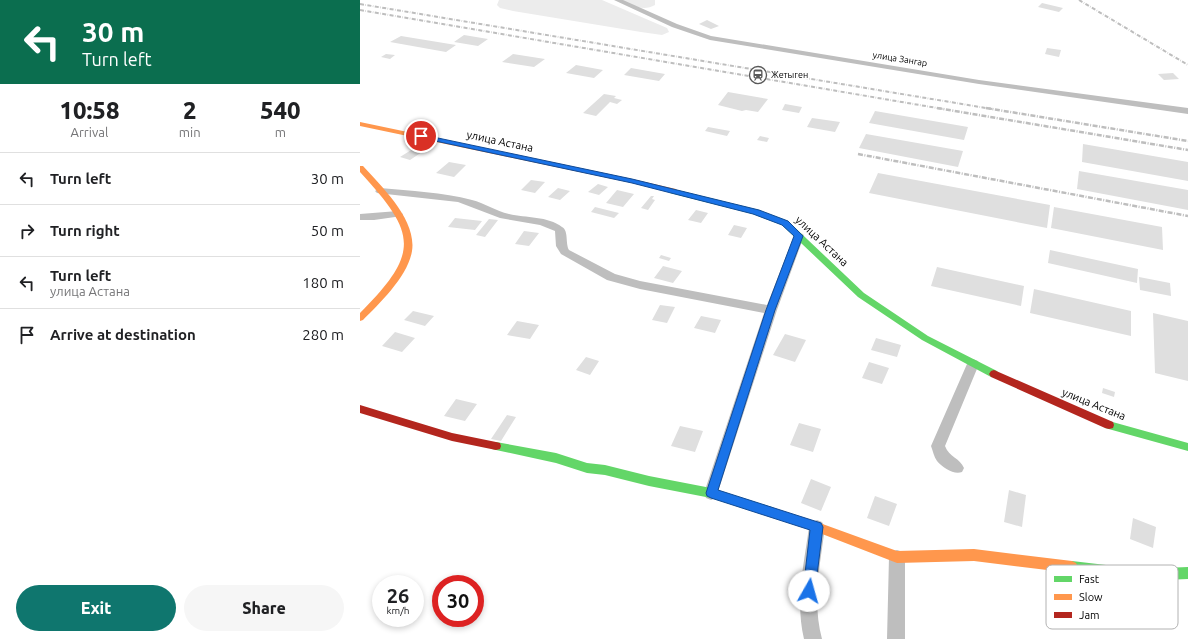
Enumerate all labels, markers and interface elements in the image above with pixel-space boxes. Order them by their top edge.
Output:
icon: left [16,16,68,68]
text: 30 m [82,16,144,47]
text: Turn left [82,49,152,69]
street label: улица Зангар [872,50,928,68]
station icon: Жетыген [748,65,768,85]
place label: Жетыген [771,70,808,80]
text: 10:58 [59,97,119,124]
text: 2 [183,97,196,124]
text: 540 [260,97,301,124]
pin [404,119,438,153]
text: Arrival [70,125,108,139]
text: min [179,125,201,139]
text: m [275,125,286,139]
icon: arrive [410,125,432,147]
street label: улица Астана [466,128,534,154]
icon: left [16,168,38,190]
text: Turn left [50,170,111,187]
text: 30 m [311,170,344,187]
street label: улица Астана [793,214,851,268]
icon: right [16,220,38,242]
text: Turn right [50,222,120,239]
text: 50 m [311,222,344,239]
text: Turn left [50,267,111,284]
icon: left [16,272,38,294]
text: 180 m [302,274,344,291]
text: улица Астана [50,284,130,298]
icon: arrive [16,324,38,346]
text: Arrive at destination [50,326,196,343]
text: 280 m [302,326,344,343]
street label: улица Астана [1060,386,1128,422]
legend [1046,565,1178,629]
position arrow [788,570,830,612]
text: Fast [1079,573,1100,585]
speed limit sign: 30 [432,575,484,627]
text: 26 [387,584,409,607]
button: Exit [16,585,176,631]
button: Share [184,585,344,631]
text: Slow [1079,591,1103,603]
text: km/h [386,605,410,616]
text: Jam [1079,609,1100,621]

